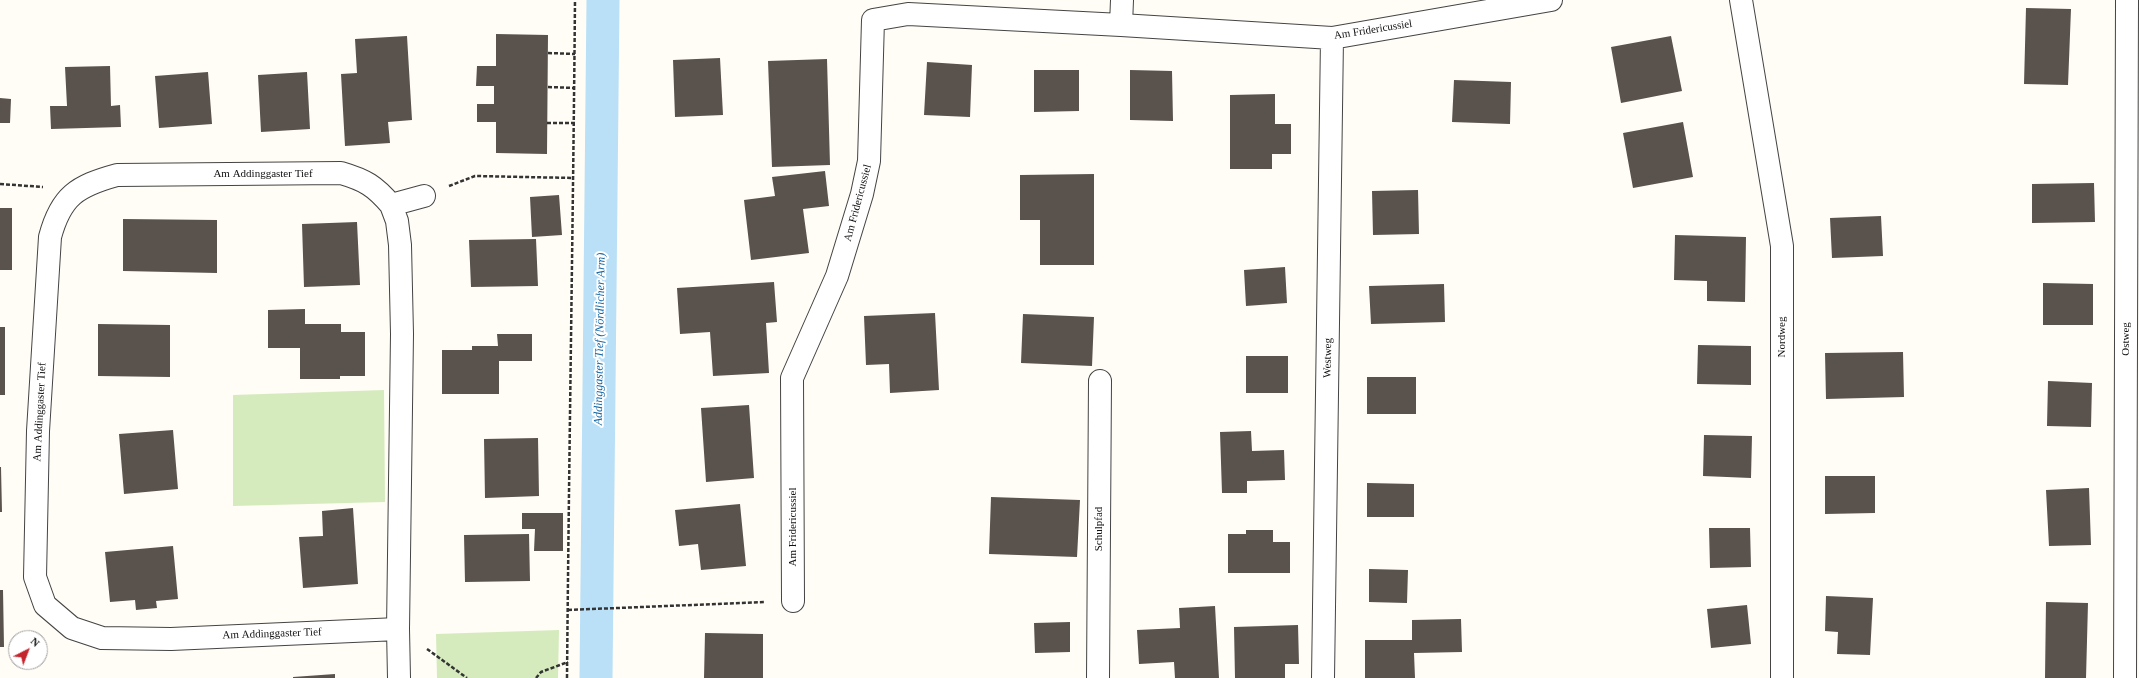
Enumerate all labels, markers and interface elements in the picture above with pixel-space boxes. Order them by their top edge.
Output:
street label: Am Fridericussiel [1333,17,1413,43]
street label: Am Fridericussiel [841,163,875,243]
street label: Am Addinggaster Tief [213,167,313,181]
water label: Addinggaster Tief (Nördlicher Arm) [591,253,609,425]
street label: Nordweg [1775,317,1789,357]
street label: Ostweg [2119,322,2133,356]
street label: Westweg [1321,338,1335,378]
street label: Am Addinggaster Tief [31,362,49,462]
street label: Am Fridericussiel [786,487,800,567]
street label: Schulpfad [1092,507,1106,551]
street label: Am Addinggaster Tief [222,626,322,642]
north arrow [8,630,48,670]
text: N [28,635,42,649]

